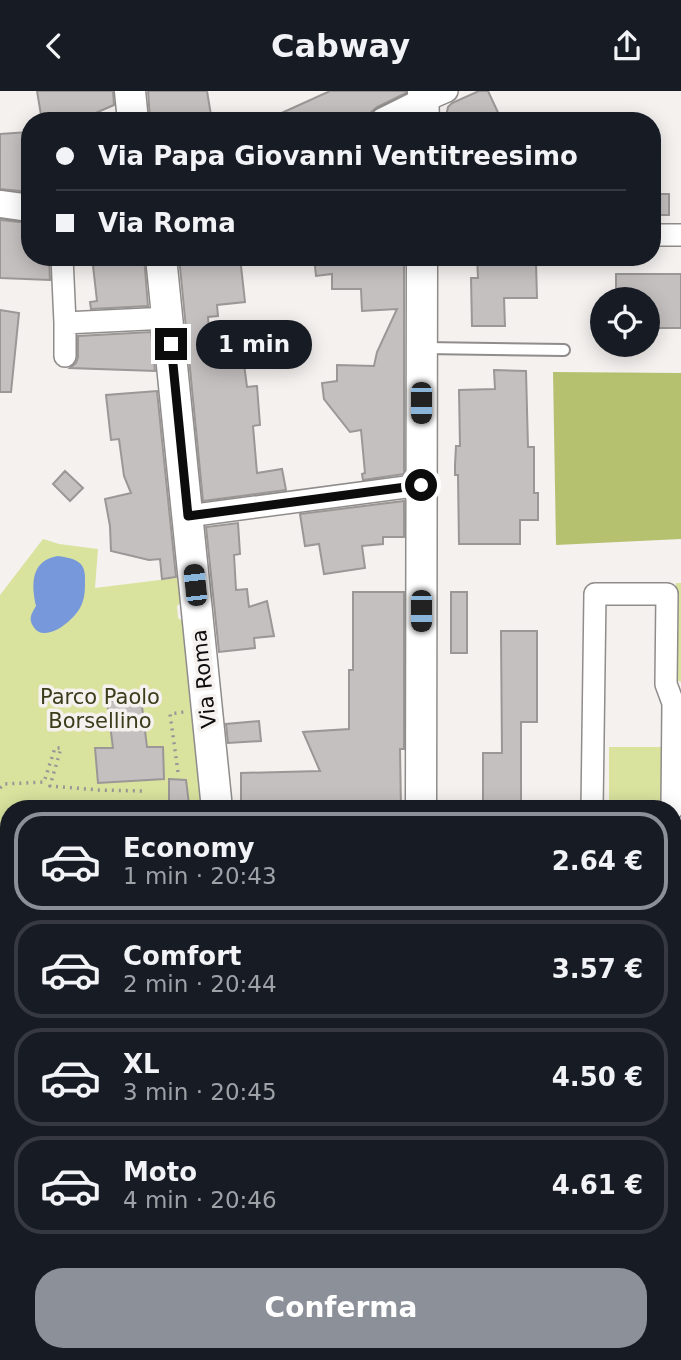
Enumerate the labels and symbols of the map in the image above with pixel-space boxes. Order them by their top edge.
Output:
callout: 1 min [196,320,311,369]
route end [155,328,187,360]
car [411,382,432,424]
route start [405,469,437,501]
car [183,563,208,607]
car [411,590,432,632]
street label: Via Roma [187,628,221,730]
park label: Parco Paolo Borsellino [40,685,160,733]

